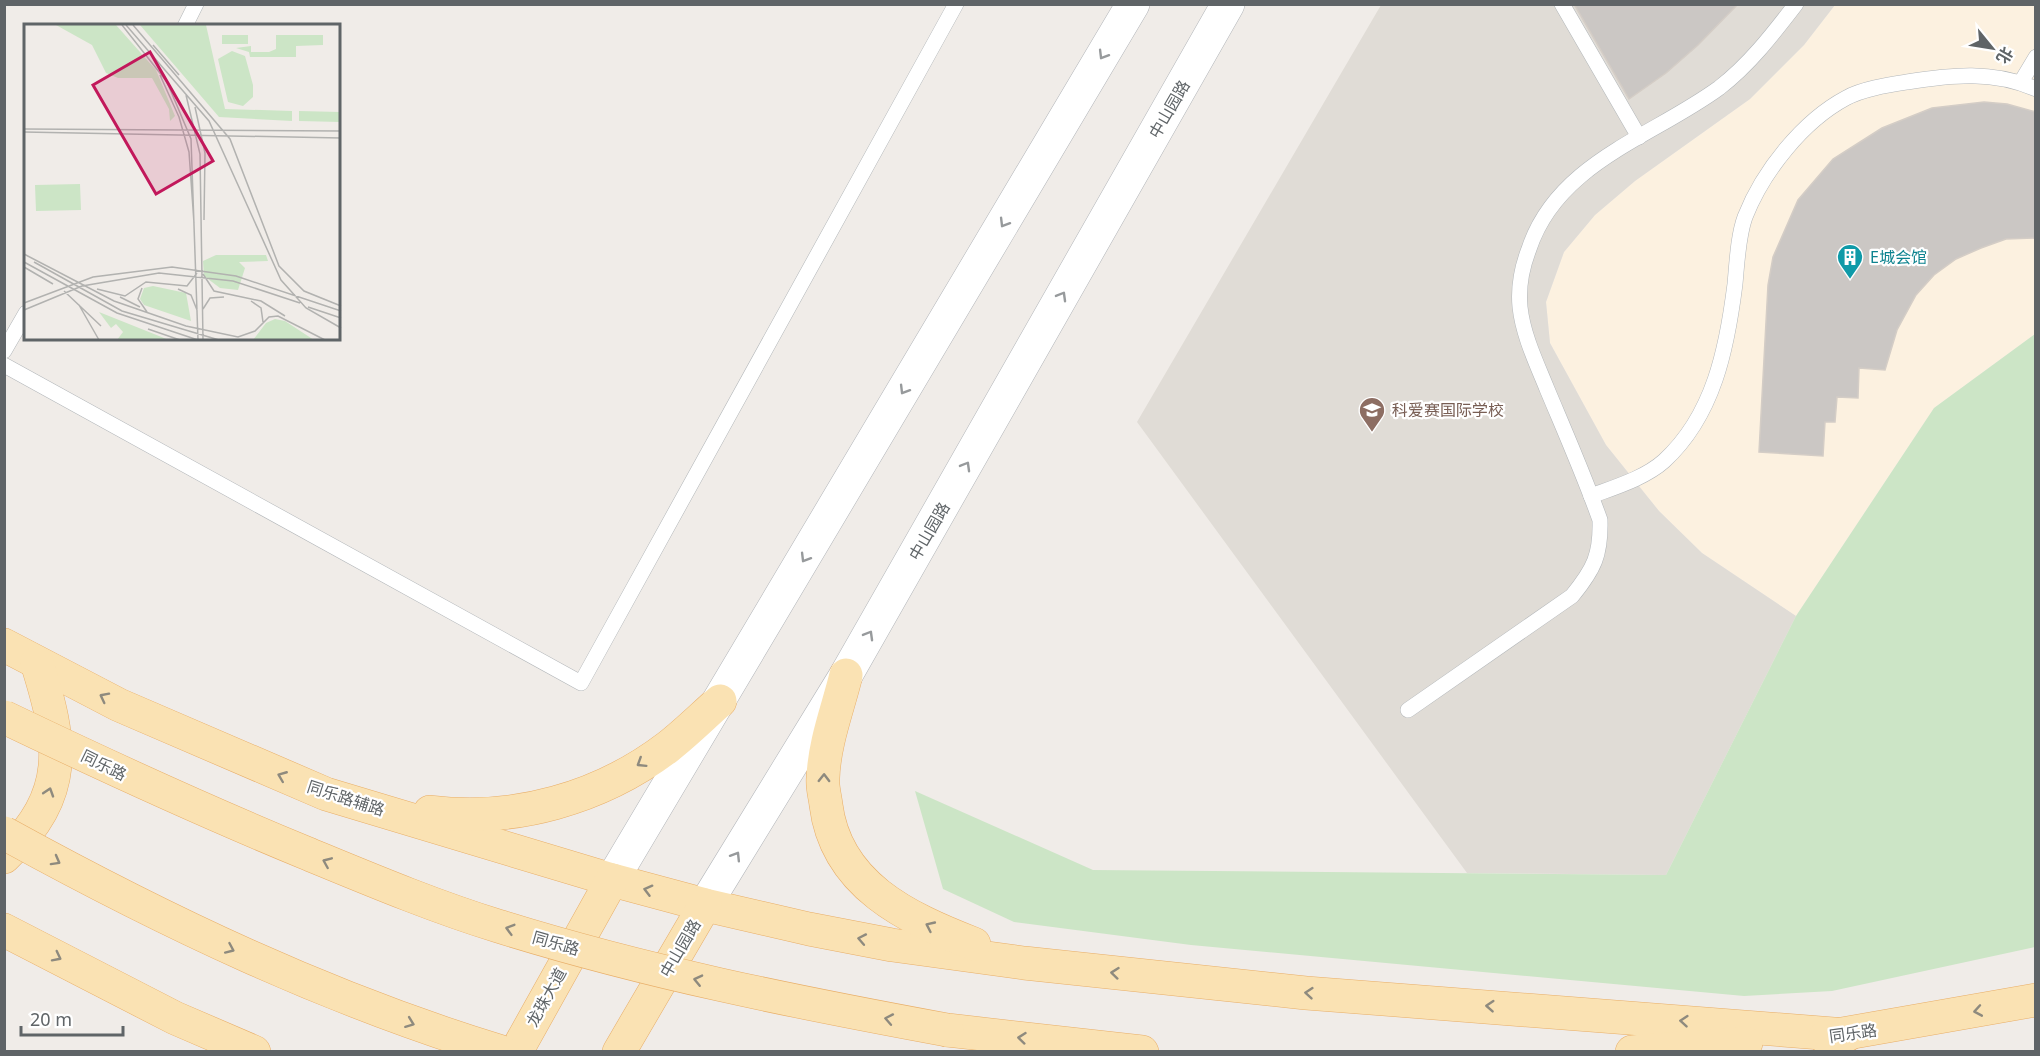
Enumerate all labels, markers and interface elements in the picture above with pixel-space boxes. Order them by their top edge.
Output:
north arrow [1962,18,2022,78]
inset map [24,24,340,340]
text: 北 [1991,43,2019,68]
one-way arrow [1099,49,1111,59]
street label: 中山园路 [1143,76,1195,142]
one-way arrow [999,217,1011,227]
building icon: E城会馆 [1835,242,1865,280]
place label: E城会馆 [1870,246,1927,268]
one-way arrow [1055,292,1066,302]
one-way arrow [900,384,912,394]
school or university icon: 科爱赛国际学校 [1357,395,1387,433]
place label: 科爱赛国际学校 [1392,399,1504,421]
one-way arrow [959,461,970,472]
street label: 中山园路 [903,498,955,564]
one-way arrow [800,552,812,562]
one-way arrow [862,631,873,641]
one-way arrow [99,693,110,704]
street label: 同乐路 [78,745,130,785]
one-way arrow [637,756,648,767]
one-way arrow [277,771,288,783]
one-way arrow [818,774,830,783]
street label: 同乐路辅路 [305,775,387,821]
one-way arrow [42,787,54,798]
one-way arrow [728,852,740,862]
one-way arrow [50,854,60,865]
one-way arrow [323,857,334,869]
one-way arrow [644,885,654,897]
street label: 中山园路 [654,915,706,981]
one-way arrow [926,921,937,933]
one-way arrow [505,924,515,937]
street label: 同乐路 [530,926,582,960]
one-way arrow [857,933,867,946]
one-way arrow [223,942,234,954]
one-way arrow [50,950,61,961]
street label: 龙珠大道 [521,964,571,1030]
one-way arrow [1111,967,1120,980]
one-way arrow [694,974,704,987]
one-way arrow [1305,987,1314,1000]
scale bar [21,999,123,1037]
one-way arrow [1486,999,1495,1012]
one-way arrow [1973,1004,1983,1017]
text: 20 m [30,1007,72,1031]
one-way arrow [885,1013,895,1026]
one-way arrow [404,1015,415,1028]
one-way arrow [1680,1015,1689,1028]
street label: 同乐路 [1828,1019,1878,1047]
one-way arrow [1017,1032,1026,1045]

